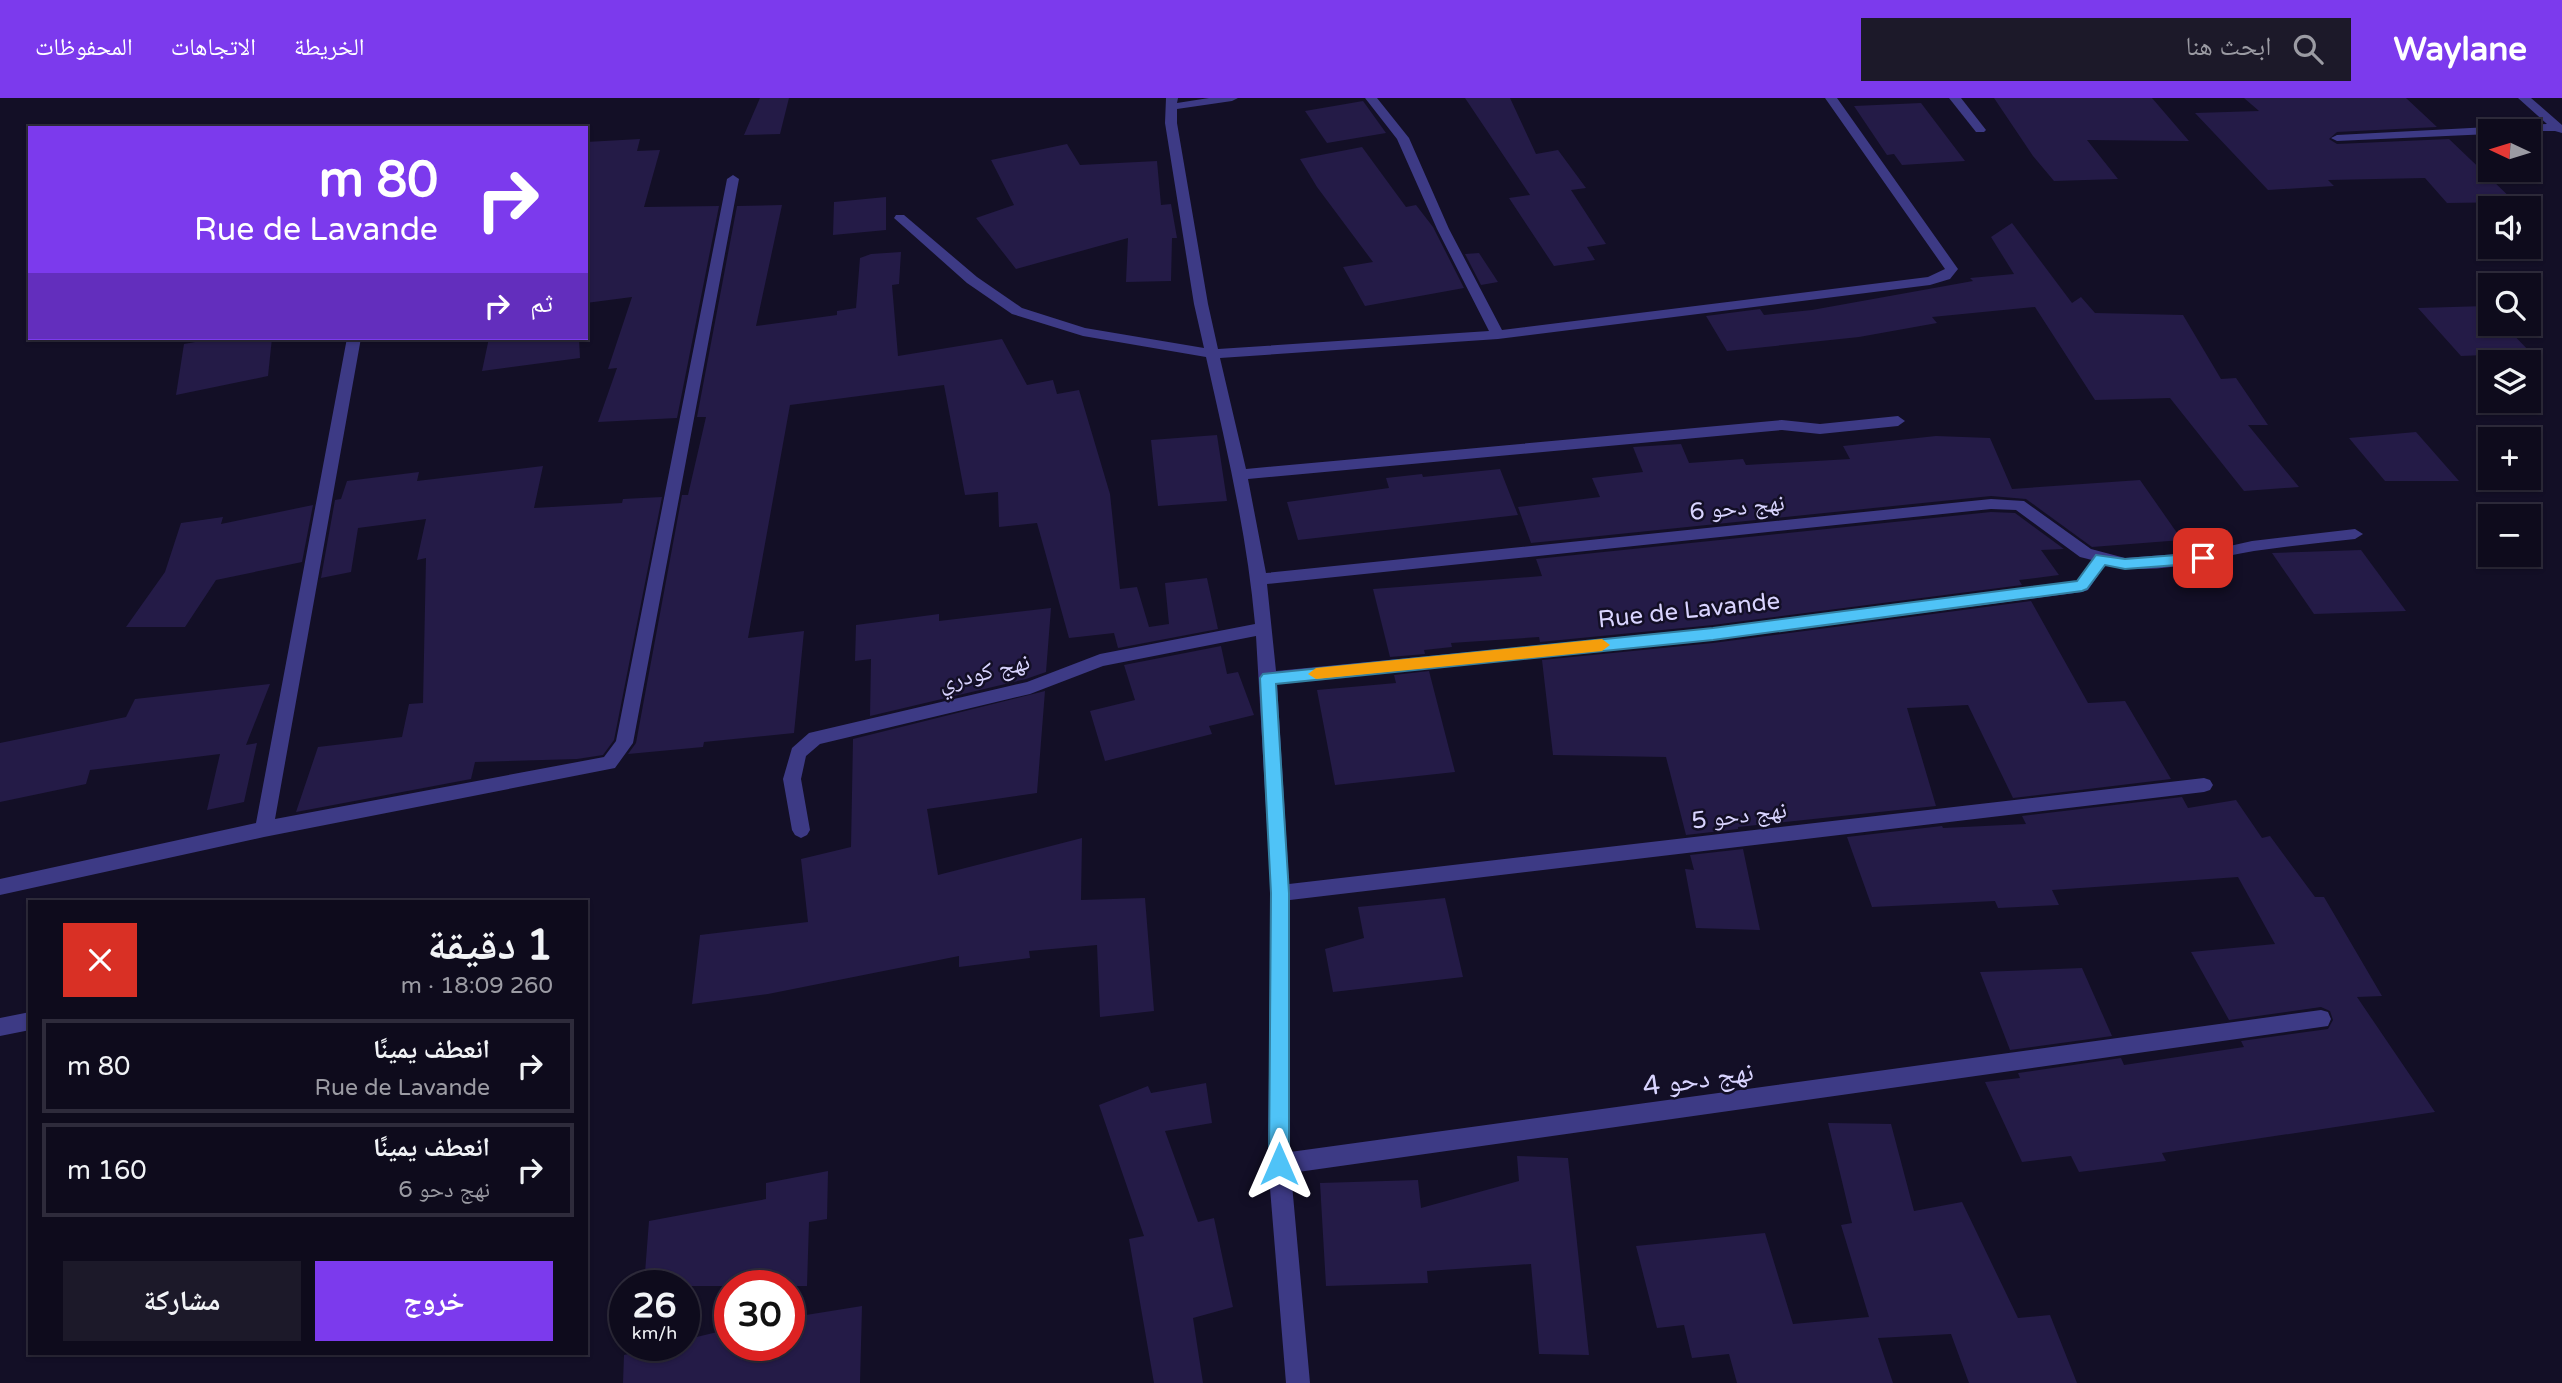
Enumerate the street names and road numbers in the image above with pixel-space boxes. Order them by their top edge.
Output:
street label: نهج دحو 6 [1688,488,1786,527]
street label: Rue de Lavande [1597,587,1782,634]
street label: نهج كودري [935,647,1034,702]
street label: نهج دحو 5 [1690,795,1788,836]
street label: نهج دحو 4 [1640,1054,1756,1104]

